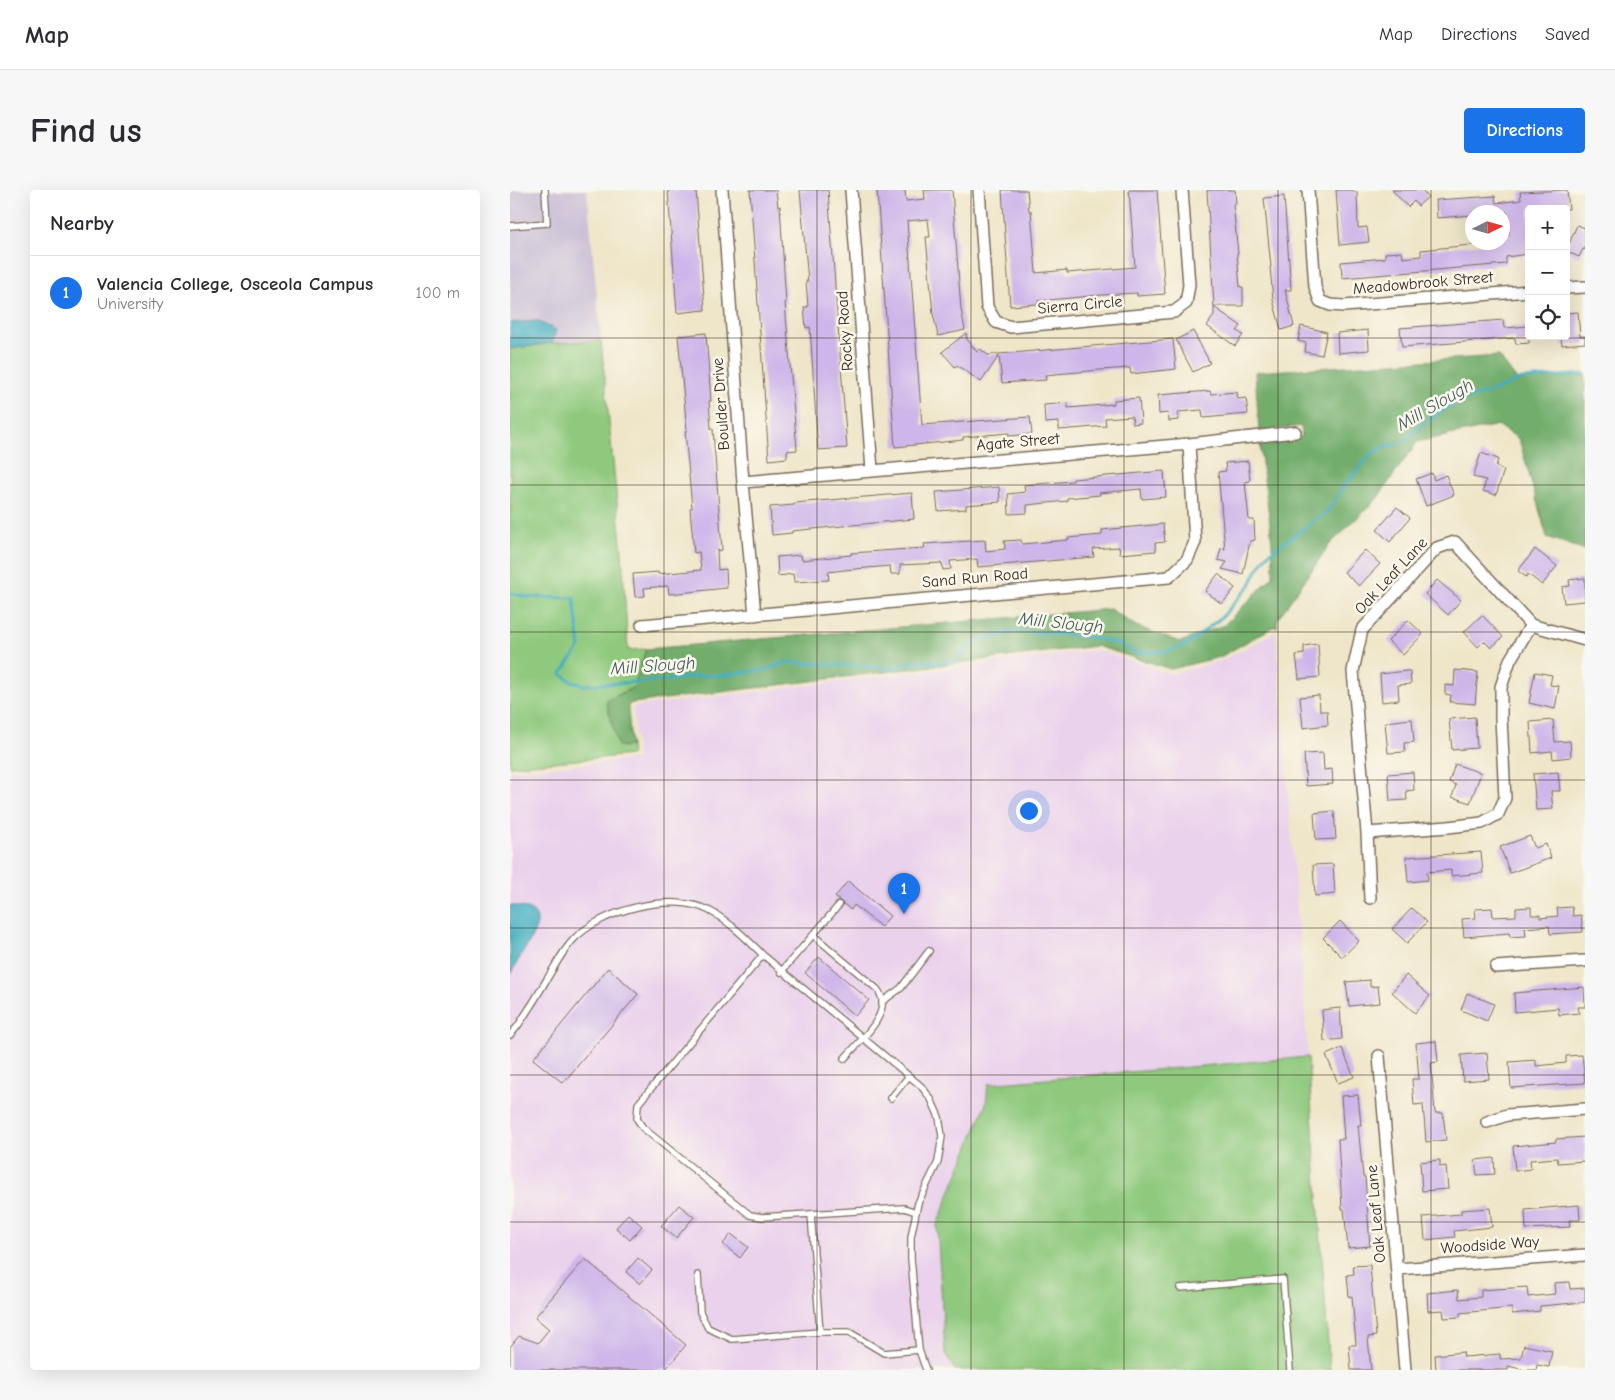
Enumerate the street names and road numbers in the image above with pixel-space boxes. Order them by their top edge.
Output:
street label: Meadowbrook Street [1352,268,1494,298]
street label: Rocky Road [833,290,857,372]
street label: Sierra Circle [1037,292,1123,318]
street label: Boulder Drive [709,357,733,451]
street label: Agate Street [976,429,1061,455]
street label: Oak Leaf Lane [1351,534,1431,618]
street label: Sand Run Road [921,564,1029,592]
street label: Oak Leaf Lane [1363,1164,1389,1264]
street label: Woodside Way [1440,1233,1541,1257]

